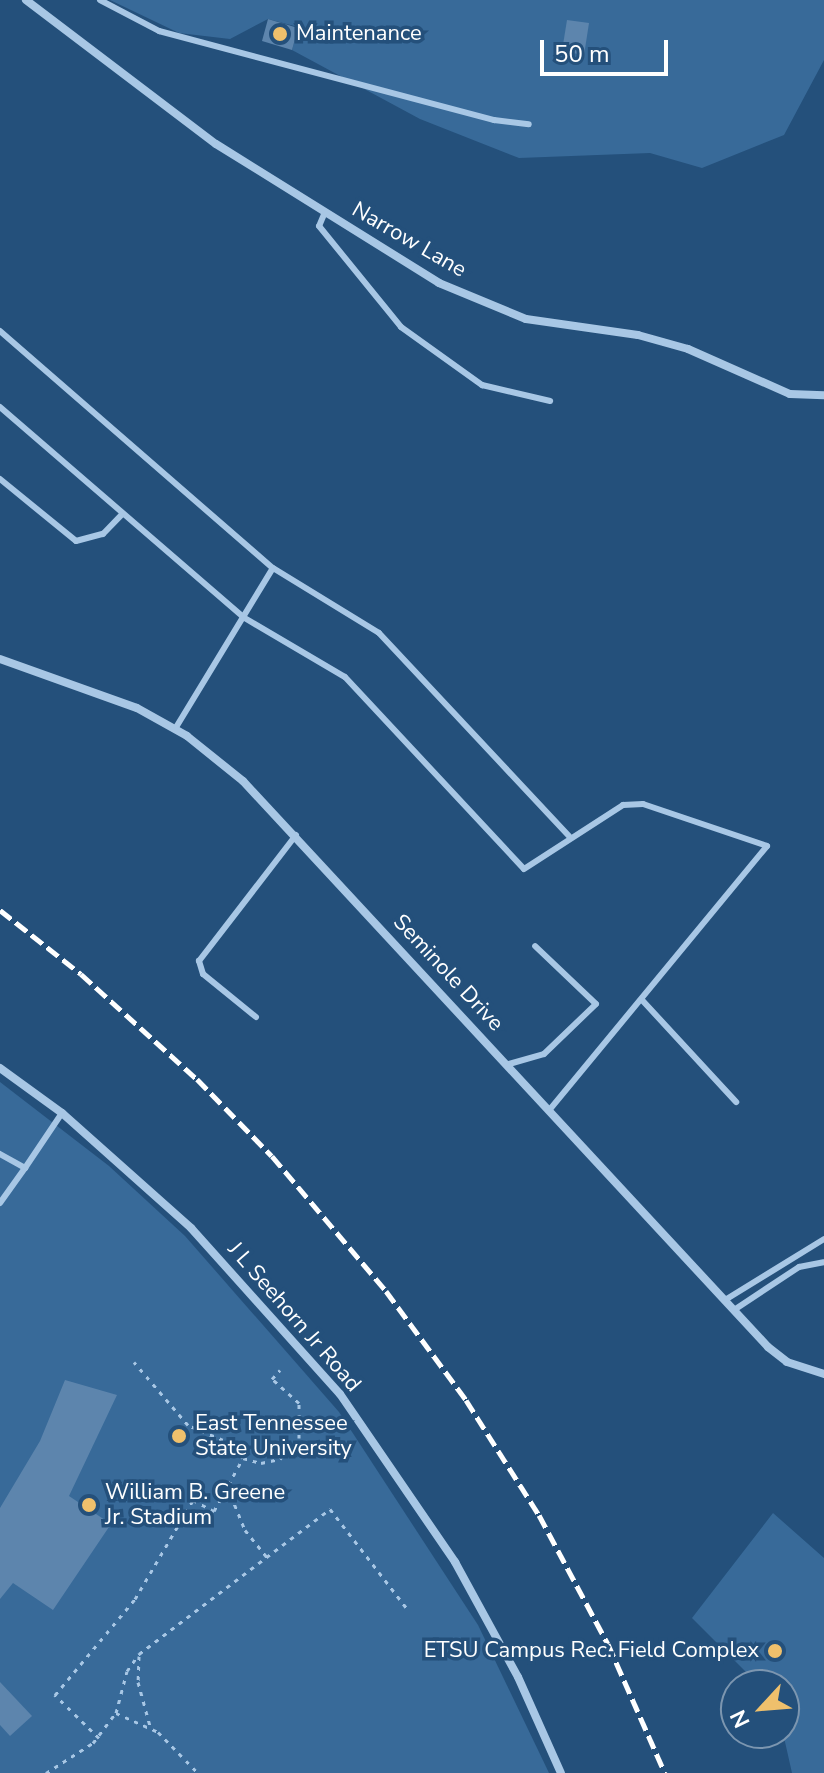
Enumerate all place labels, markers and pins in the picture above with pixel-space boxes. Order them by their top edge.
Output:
place label: Maintenance [296,21,422,47]
marker: Maintenance [271,25,289,43]
place label: East Tennessee State University [195,1410,352,1462]
marker: East Tennessee State University [170,1427,188,1445]
place label: William B. Greene Jr. Stadium [105,1479,285,1530]
marker: William B. Greene Jr. Stadium [80,1496,98,1514]
place label: ETSU Campus Rec. Field Complex [424,1638,759,1664]
marker: ETSU Campus Rec. Field Complex [766,1642,784,1660]

